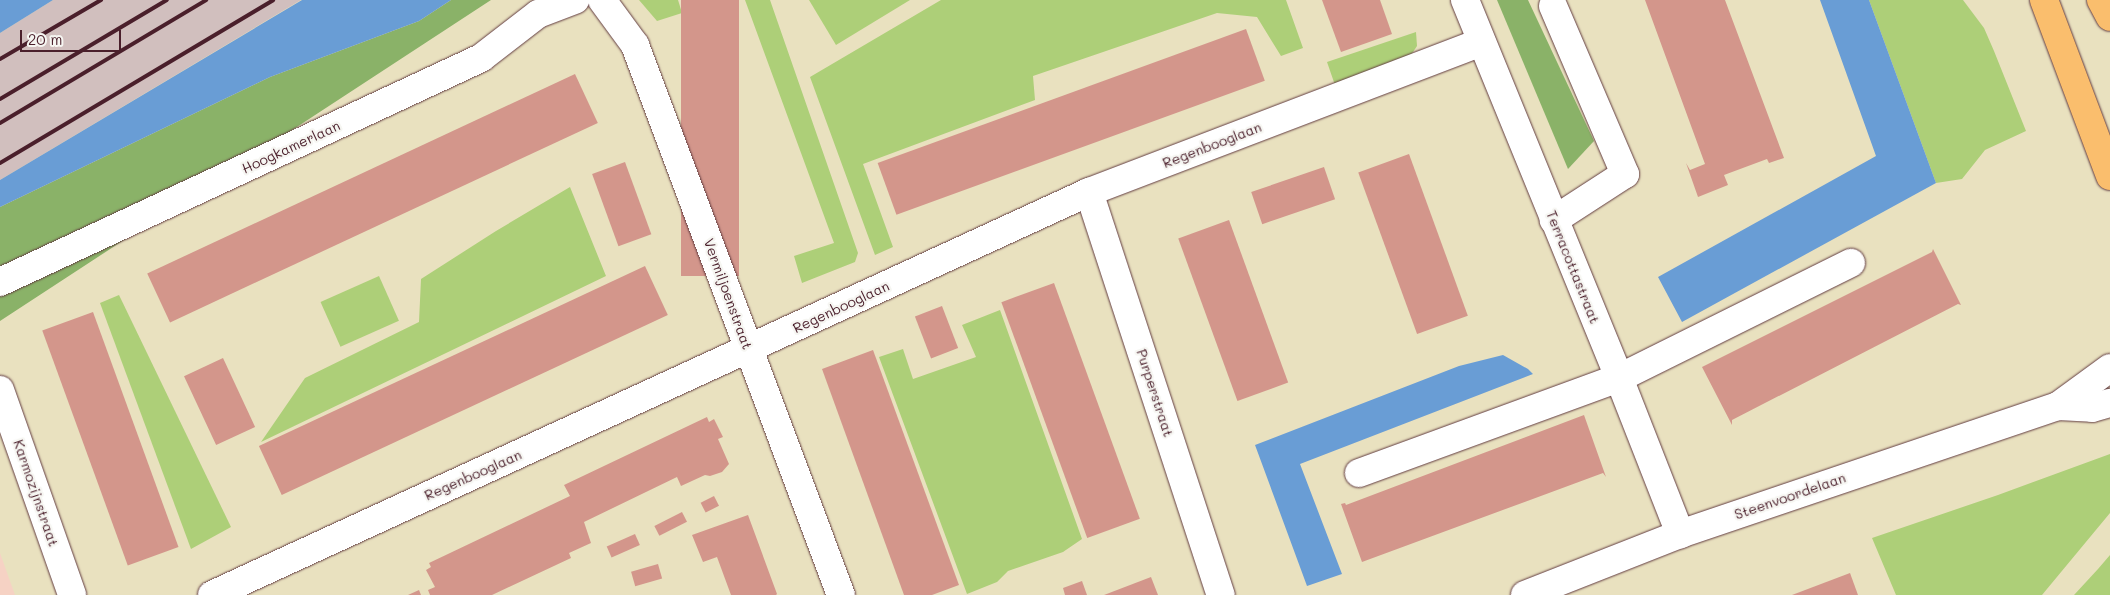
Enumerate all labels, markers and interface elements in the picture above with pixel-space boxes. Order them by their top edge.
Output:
scale bar [22,20,124,52]
text: 20 m [28,29,62,49]
street label: Hoogkamerlaan [239,117,343,177]
street label: Regenbooglaan [1160,118,1264,172]
street label: Terracottastraat [1543,208,1603,326]
street label: Vermiljoenstraat [700,236,756,352]
street label: Regenbooglaan [790,277,892,337]
street label: Purperstraat [1133,347,1177,439]
street label: Karmozijnstraat [10,437,62,549]
street label: Regenbooglaan [422,446,524,504]
street label: Steenvoordelaan [1732,469,1848,523]

